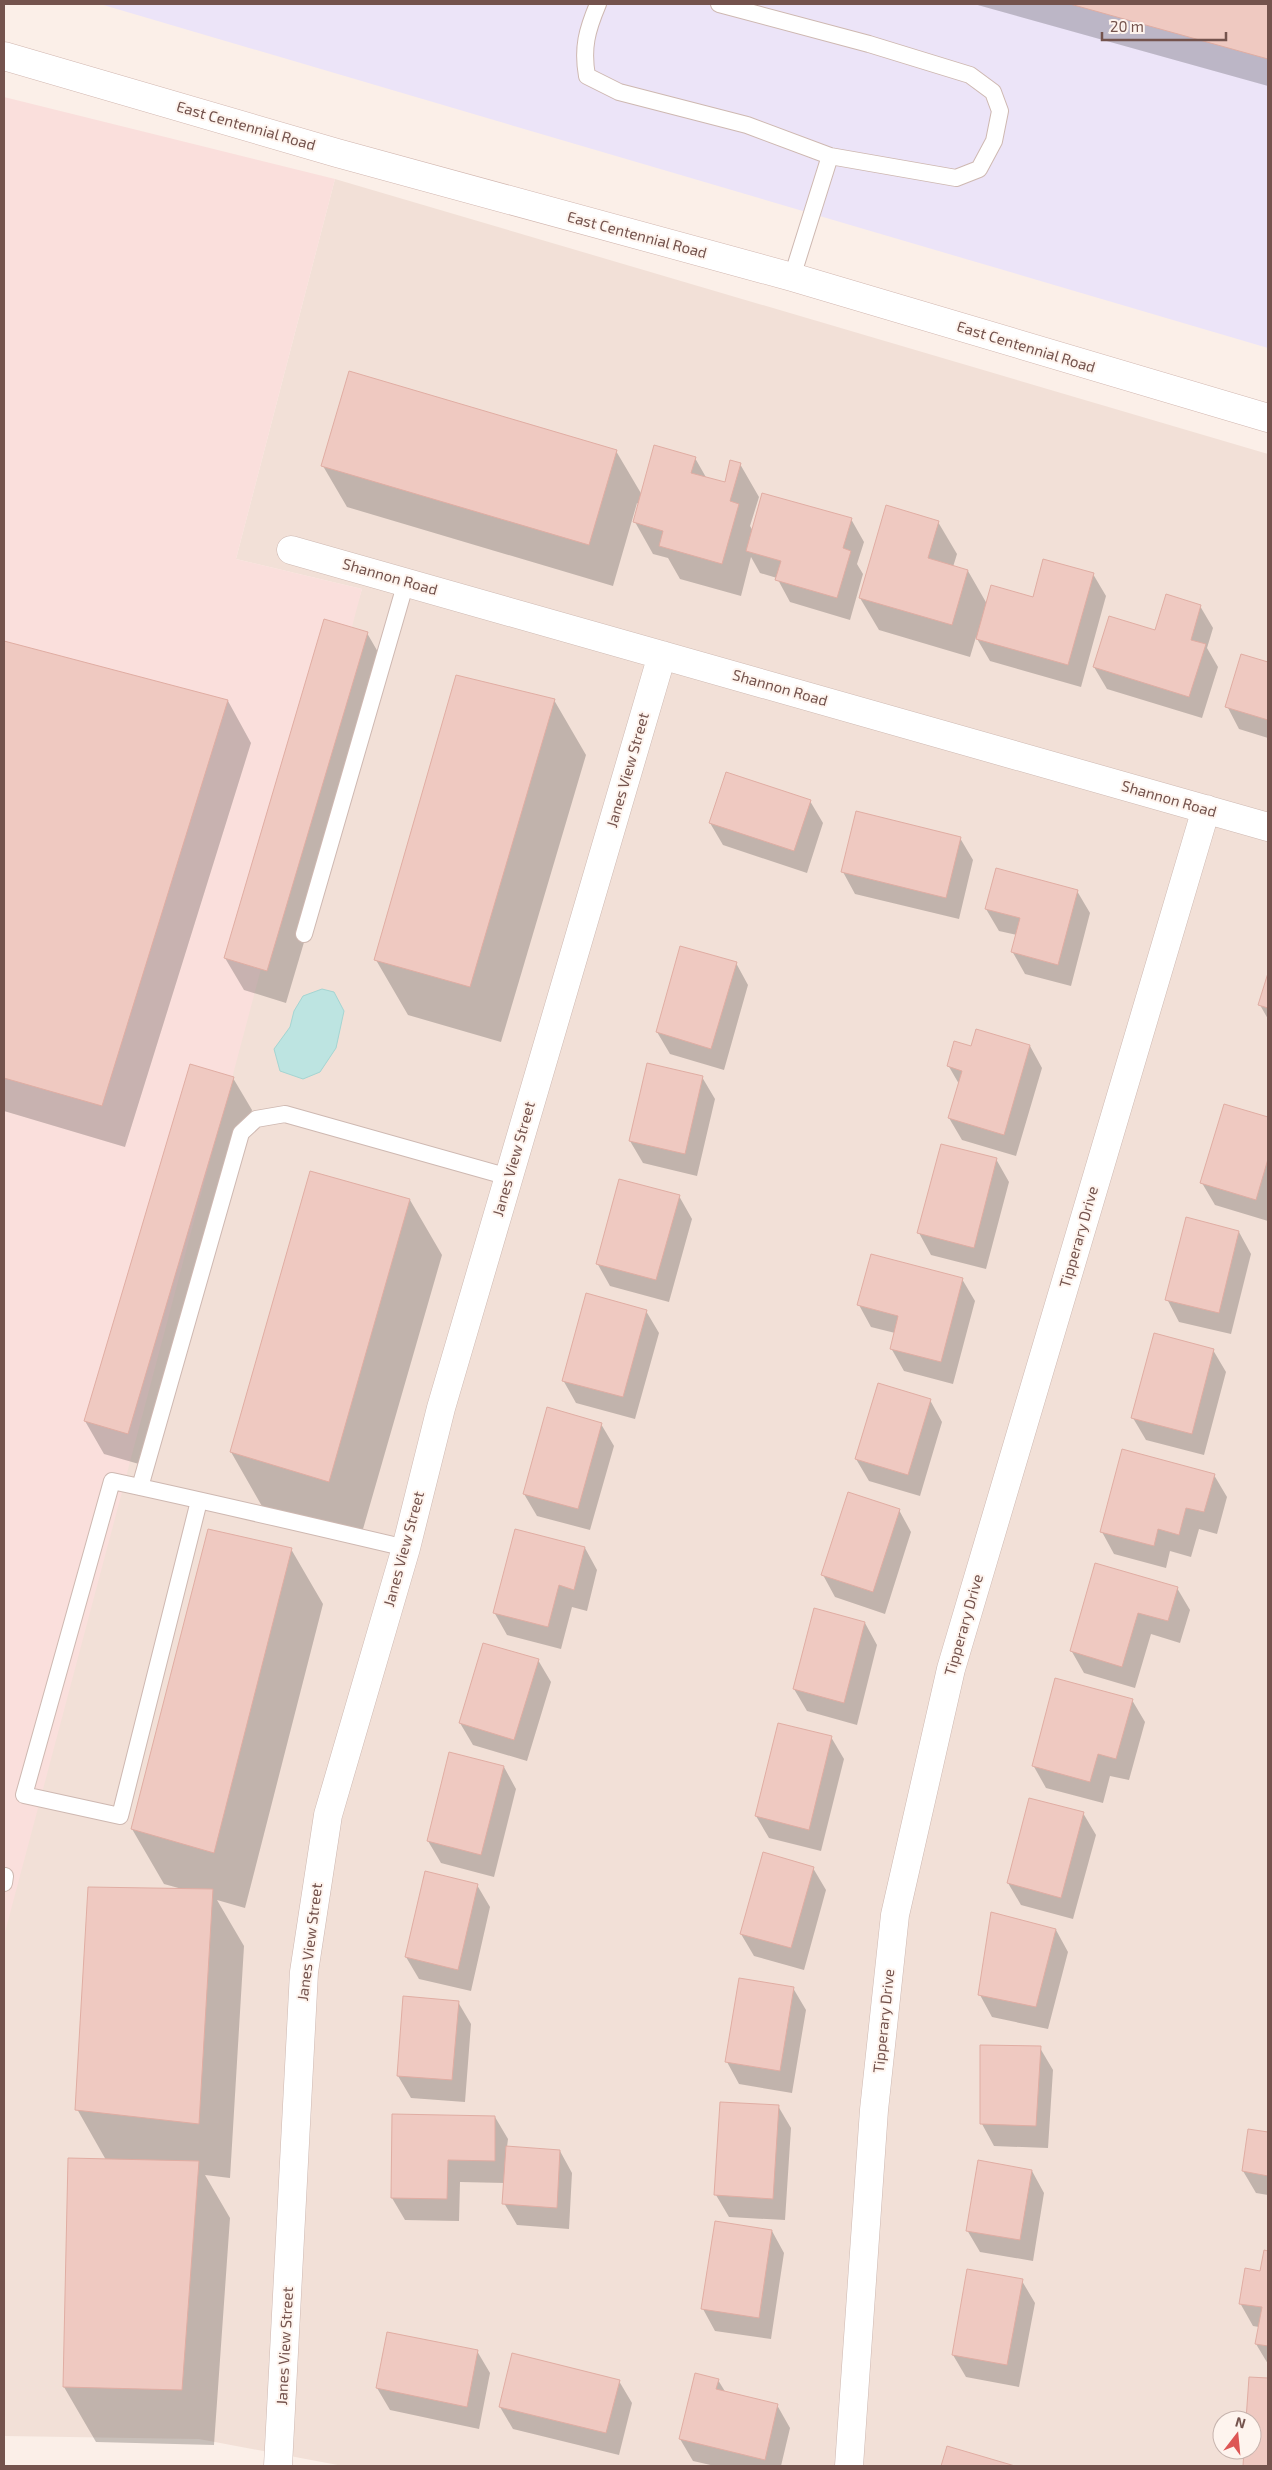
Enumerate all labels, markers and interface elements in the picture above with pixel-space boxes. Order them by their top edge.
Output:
scale bar [1102,10,1226,42]
text: 20 m [1110,17,1144,35]
street label: East Centennial Road [175,97,318,154]
street label: East Centennial Road [565,207,709,261]
street label: East Centennial Road [955,316,1098,376]
street label: Shannon Road [341,554,440,598]
street label: Shannon Road [731,665,830,709]
street label: Janes View Street [602,710,652,829]
street label: Shannon Road [1120,776,1219,820]
street label: Janes View Street [488,1099,538,1218]
street label: Tipperary Drive [1055,1184,1101,1290]
street label: Janes View Street [379,1489,427,1608]
street label: Tipperary Drive [940,1572,986,1678]
street label: Janes View Street [293,1882,325,2002]
street label: Tipperary Drive [869,1968,897,2074]
street label: Janes View Street [272,2286,296,2406]
north arrow [1212,2410,1262,2460]
text: N [1234,2412,1248,2432]

